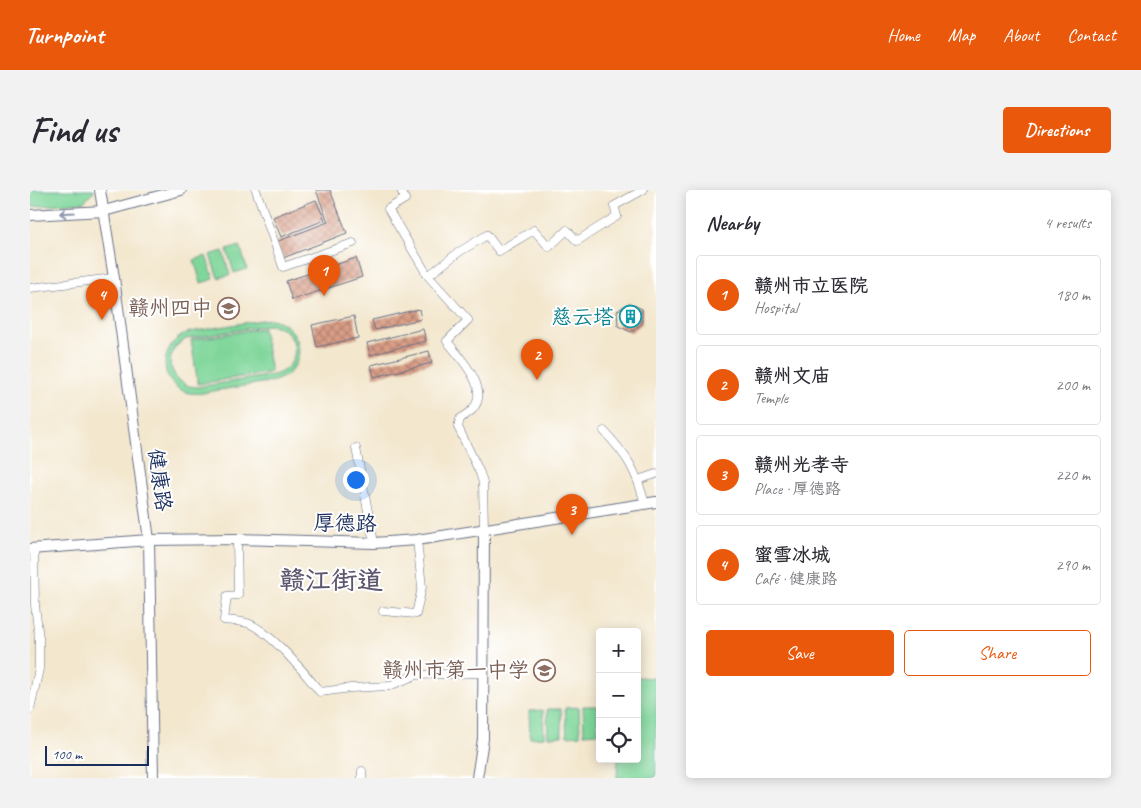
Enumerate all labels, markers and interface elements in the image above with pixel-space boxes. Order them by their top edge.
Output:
text: Turnpoint [25,20,104,50]
text: Home [887,24,920,46]
text: Map [948,24,975,46]
text: About [1003,24,1039,46]
text: Contact [1067,24,1116,46]
button: Directions [1003,107,1111,153]
text: Find us [30,108,117,153]
one-way arrow [59,208,75,217]
text: Nearby [706,210,759,236]
text: 4 results [1044,213,1091,233]
pin: 1 [308,255,340,296]
text: 赣州市立医院 [754,274,868,298]
pin: 4 [86,279,118,320]
text: 1 [719,285,727,305]
text: 180 m [1056,285,1090,305]
place label: 赣州四中 [128,295,212,321]
school or university icon: 赣州四中 [216,296,240,320]
text: Hospital [754,298,798,318]
place label: 慈云塔 [551,304,614,330]
building icon: 慈云塔 [618,305,642,329]
pin: 2 [521,339,553,380]
text: 赣州文庙 [754,364,830,388]
text: 2 [719,375,727,395]
text: 200 m [1056,375,1090,395]
text: Temple [754,388,788,408]
street label: 健康路 [143,447,177,513]
text: 赣州光孝寺 [754,453,849,477]
text: 3 [719,465,727,485]
text: 220 m [1056,465,1090,485]
your location [343,467,369,493]
text: Place · 厚德路 [754,479,841,499]
pin: 3 [556,494,588,535]
street label: 厚德路 [313,509,377,537]
text: 蜜雪冰城 [754,543,830,567]
text: 4 [719,555,727,575]
text: 290 m [1056,555,1090,575]
district label: 赣江街道 [279,564,383,597]
text: Café · 健康路 [754,569,837,589]
map controls [596,628,641,763]
button: + [596,628,641,673]
button: Save [706,630,894,676]
button: Share [904,630,1091,676]
place label: 赣州市第一中学 [382,657,529,683]
school or university icon: 赣州市第一中学 [533,658,557,682]
button: − [596,673,641,718]
button: locate [596,718,641,763]
scale bar [45,743,149,766]
text: 100 m [52,746,82,763]

